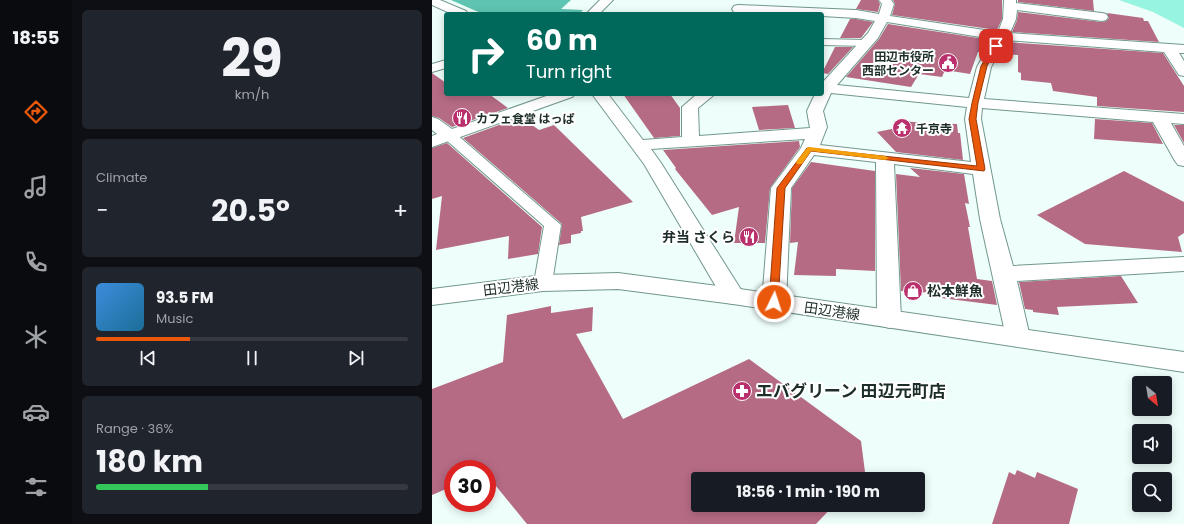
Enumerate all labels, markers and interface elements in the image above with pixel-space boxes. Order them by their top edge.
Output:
text: 60 m [526,21,598,60]
text: 29 [221,22,283,95]
text: 18:55 [13,25,59,50]
icon: right [460,28,512,80]
pin [979,29,1013,63]
icon: arrive [985,35,1007,57]
place label: 田辺市役所 西部センター [862,48,934,79]
public building icon: 田辺市役所 西部センター [937,52,959,74]
text: Turn right [526,59,612,84]
text: km/h [235,85,269,104]
icon: directions [22,98,50,126]
restaurant icon: カフェ食堂 はっぱ [451,107,473,129]
place label: カフェ食堂 はっぱ [476,110,575,127]
temple icon: 千京寺 [891,117,913,139]
place label: 千京寺 [916,120,952,137]
text: Climate [96,168,147,187]
icon: music [22,173,50,201]
text: 20.5° [211,189,290,232]
text: − [96,195,108,226]
text: + [393,195,408,226]
restaurant icon: 弁当 さくら [738,226,760,248]
place label: 弁当 さくら [662,227,735,247]
icon: phone [22,248,50,276]
street label: 田辺港線 [482,274,540,300]
shop icon: 松本鮮魚 [902,280,924,302]
position arrow [753,281,795,323]
place label: 松本鮮魚 [927,281,983,301]
text: 93.5 FM [156,287,213,308]
street label: 田辺港線 [803,297,861,325]
text: Music [156,309,193,328]
icon: climate [22,323,50,351]
icon: previous [137,347,159,369]
icon: pause [241,347,263,369]
icon: next [345,347,367,369]
north arrow [1132,376,1172,416]
map controls [1132,376,1172,512]
place label: エバグリーン 田辺元町店 [756,379,946,403]
pharmacy icon: エバグリーン 田辺元町店 [731,380,753,402]
icon: car [22,398,50,426]
text: Range · 36% [96,419,173,438]
button: sound [1132,424,1172,464]
text: 180 km [96,440,203,483]
speed limit sign: 30 [444,460,496,512]
button: search [1132,472,1172,512]
icon: filters [22,473,50,501]
text: 18:56 · 1 min · 190 m [736,481,880,502]

